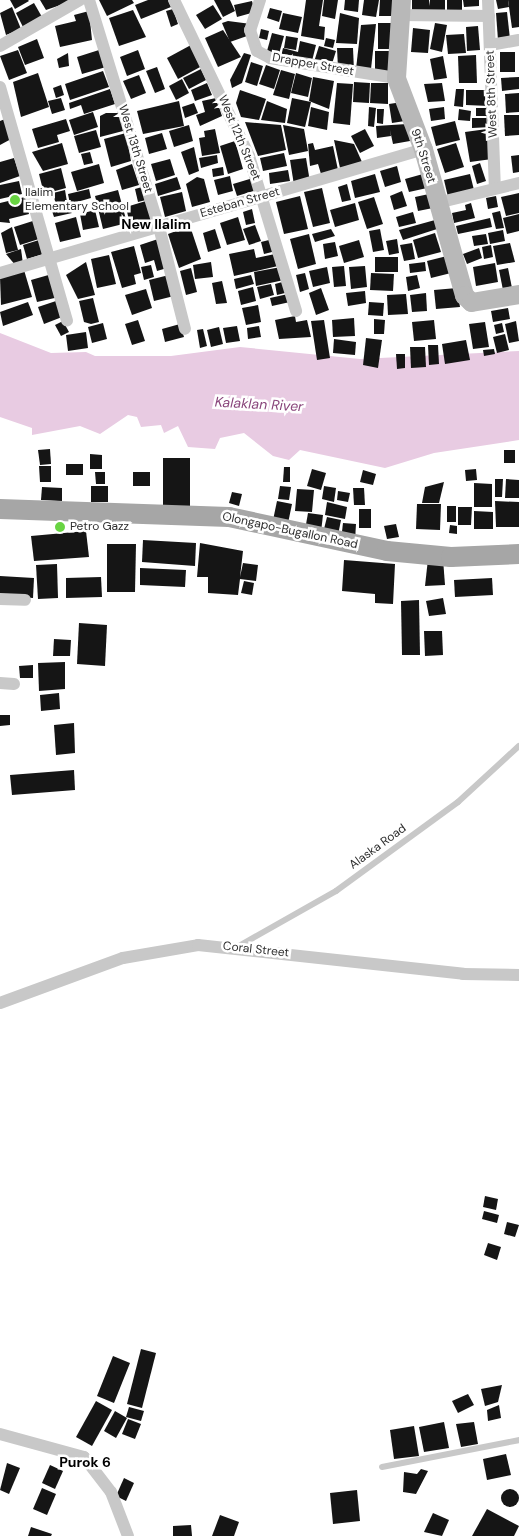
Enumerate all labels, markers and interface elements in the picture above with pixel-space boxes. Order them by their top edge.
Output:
street label: West 8th Street [483,50,501,138]
street label: Drapper Street [271,51,355,79]
street label: West 12th Street [215,93,263,183]
street label: West 13th Street [115,103,155,195]
street label: 9th Street [407,127,439,185]
street label: Esteban Street [199,185,281,221]
place label: Ilalim Elementary School [25,186,129,214]
marker: Ilalim Elementary School [9,194,21,206]
district label: New Ilalim [121,216,191,232]
water label: Kalaklan River [214,393,304,415]
street label: Olongapo-Bugallon Road [221,510,359,552]
place label: Petro Gazz [70,520,129,534]
marker: Petro Gazz [54,521,66,533]
street label: Alaska Road [347,822,409,872]
street label: Coral Street [222,939,290,961]
district label: Purok 6 [59,1454,111,1470]

